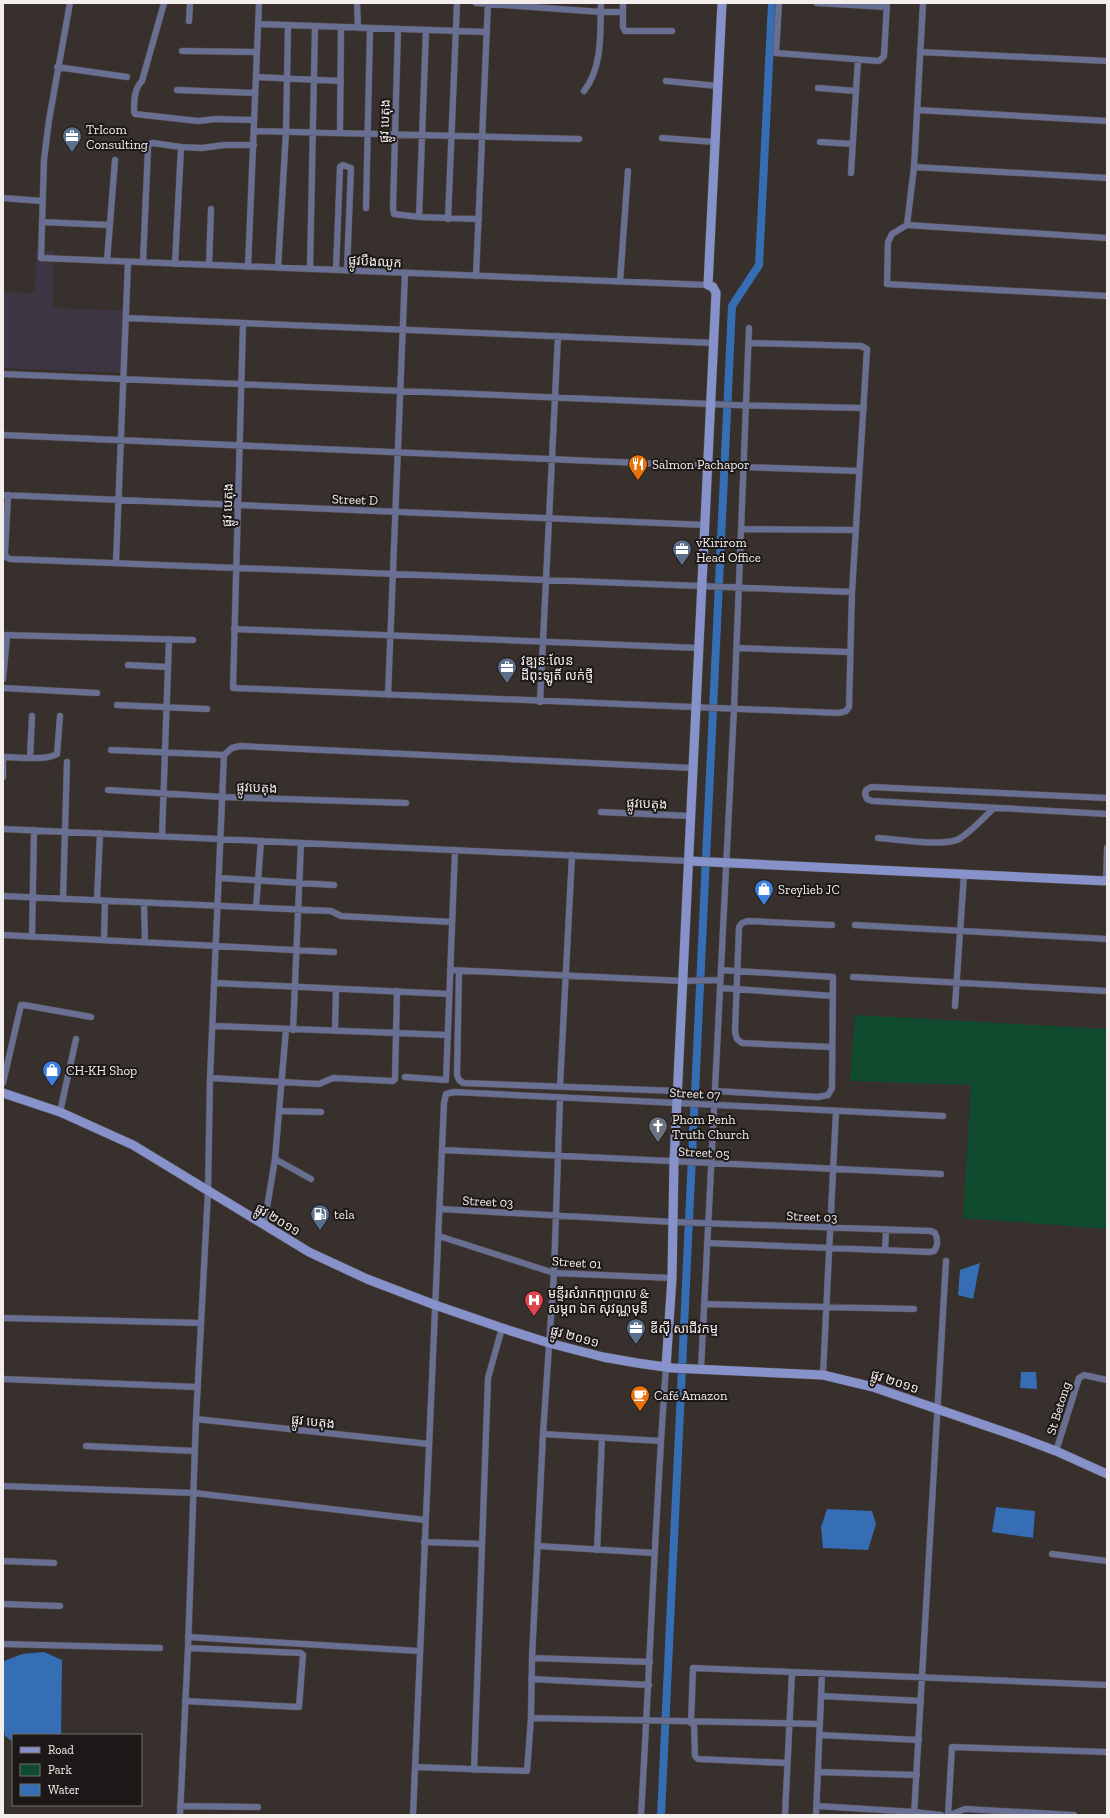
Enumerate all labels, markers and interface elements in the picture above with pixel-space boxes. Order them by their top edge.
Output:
street label: ផ្លូវ បេតុង [376,99,397,143]
place label: TrIcom Consulting [86,122,148,152]
office icon: TrIcom Consulting [61,125,83,153]
street label: ផ្លូវបឹងឈូក [348,252,402,274]
restaurant icon: Salmon Pachapor [627,453,649,481]
place label: Salmon Pachapor [652,457,749,472]
street label: ផ្លូវ បេតុង [219,483,240,527]
street label: Street D [332,491,378,508]
place label: vKirirom Head Office [696,535,761,565]
office icon: vKirirom Head Office [671,538,693,566]
place label: វឌ្ឍនៈលែន ដីពុះឡូតិ៍ លក់ថ្មី [521,653,593,686]
office icon: វឌ្ឍនៈលែន ដីពុះឡូតិ៍ លក់ថ្មី [496,656,518,684]
street label: ផ្លូវបេតុង [236,779,278,800]
street label: ផ្លូវបេតុង [626,795,668,816]
shop icon: Sreylieb JC [753,878,775,906]
place label: Sreylieb JC [778,882,840,897]
shop icon: CH-KH Shop [41,1059,63,1087]
place label: CH-KH Shop [66,1063,137,1078]
street label: Street 07 [669,1085,721,1102]
place label: Phom Penh Truth Church [672,1112,750,1142]
church icon: Phom Penh Truth Church [647,1115,669,1143]
street label: Street 05 [678,1144,730,1161]
street label: Street 03 [462,1193,514,1210]
street label: ផ្លូវ ២០១១ [250,1200,303,1242]
fuel station icon: tela [309,1203,331,1231]
place label: tela [334,1207,355,1222]
street label: Street 03 [786,1208,838,1225]
street label: Street 01 [552,1253,602,1272]
place label: មន្ទីរសំរាកព្យាបាល & សម្ភព ឯក សុវណ្ណមុនី [548,1285,649,1317]
hospital icon: មន្ទីរសំរាកព្យាបាល & សម្ភព ឯក សុវណ្ណមុនី [523,1289,545,1317]
office icon: ឌីស៊ី សាជីវកម្ម [625,1317,647,1345]
place label: ឌីស៊ី សាជីវកម្ម [650,1320,718,1337]
street label: ផ្លូវ ២០១១ [548,1323,601,1354]
street label: ផ្លូវ ២០១១ [868,1367,921,1400]
street label: St Betong [1043,1380,1074,1437]
cafe icon: Café Amazon [629,1384,651,1412]
place label: Café Amazon [654,1388,728,1403]
street label: ផ្លូវ បេតុង [290,1412,336,1435]
legend [12,1734,142,1806]
text: Road [48,1743,74,1757]
text: Park [48,1763,73,1777]
text: Water [48,1783,80,1797]

